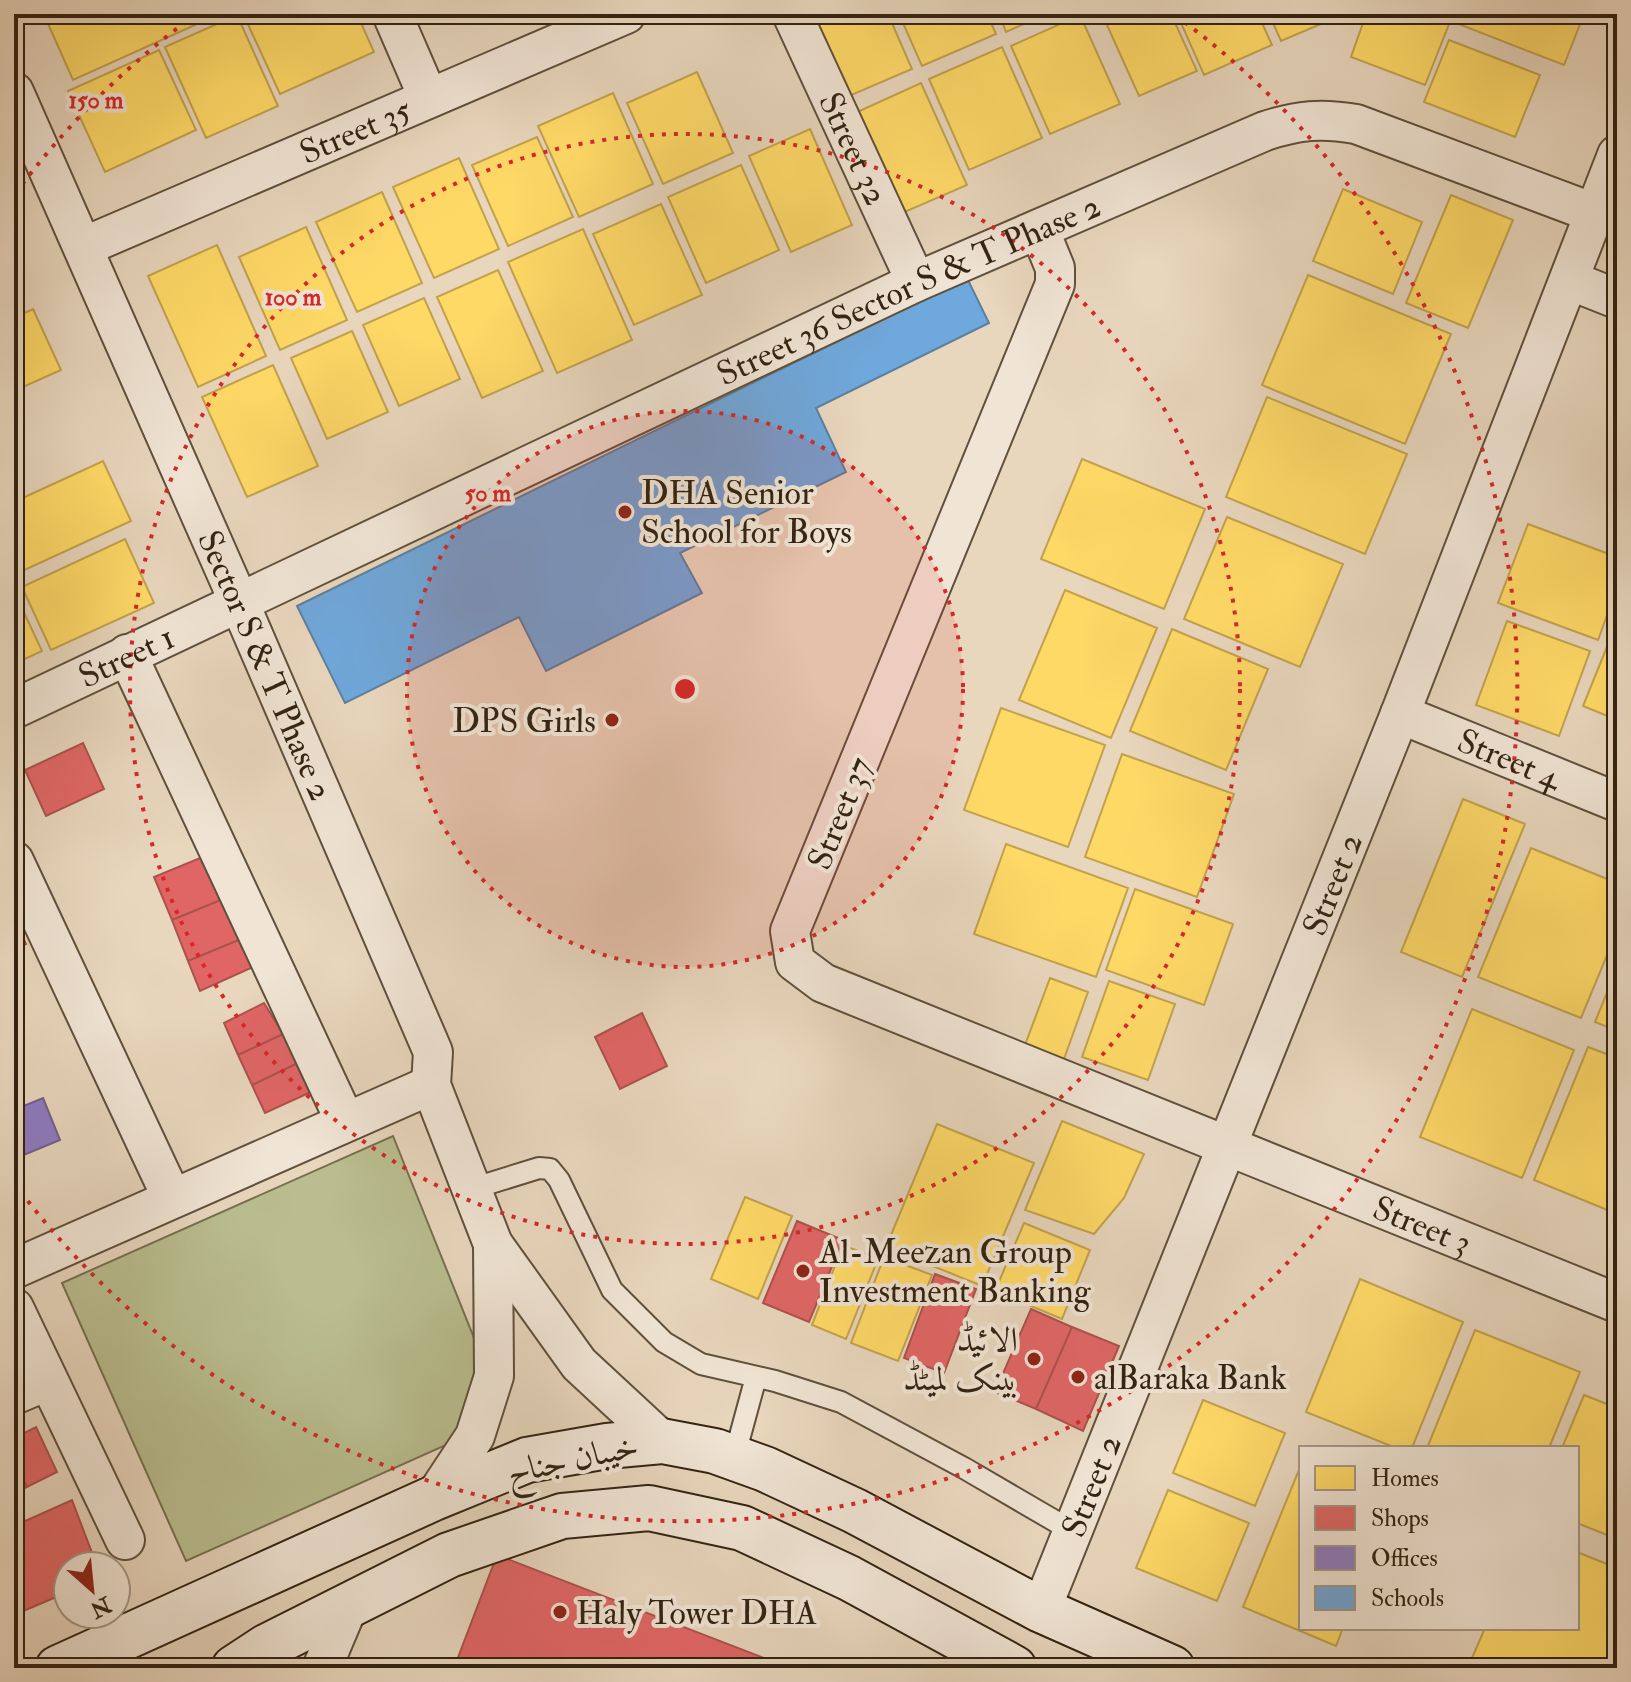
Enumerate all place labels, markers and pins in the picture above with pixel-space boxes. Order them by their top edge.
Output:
place label: DHA Senior School for Boys [641,472,852,554]
marker: DHA Senior School for Boys [616,503,634,521]
centre of rings [671,675,699,703]
place label: DPS Girls [452,700,596,743]
marker: DPS Girls [603,711,621,729]
place label: Al-Meezan Group Investment Banking [818,1231,1092,1313]
marker: Al-Meezan Group Investment Banking [794,1262,812,1280]
place label: الائیڈ بینک لمیٹڈ [903,1319,1018,1401]
marker: الائیڈ بینک لمیٹڈ [1025,1350,1043,1368]
place label: alBaraka Bank [1094,1357,1287,1400]
marker: alBaraka Bank [1069,1368,1087,1386]
place label: Haly Tower DHA [576,1592,818,1635]
marker: Haly Tower DHA [551,1603,569,1621]

